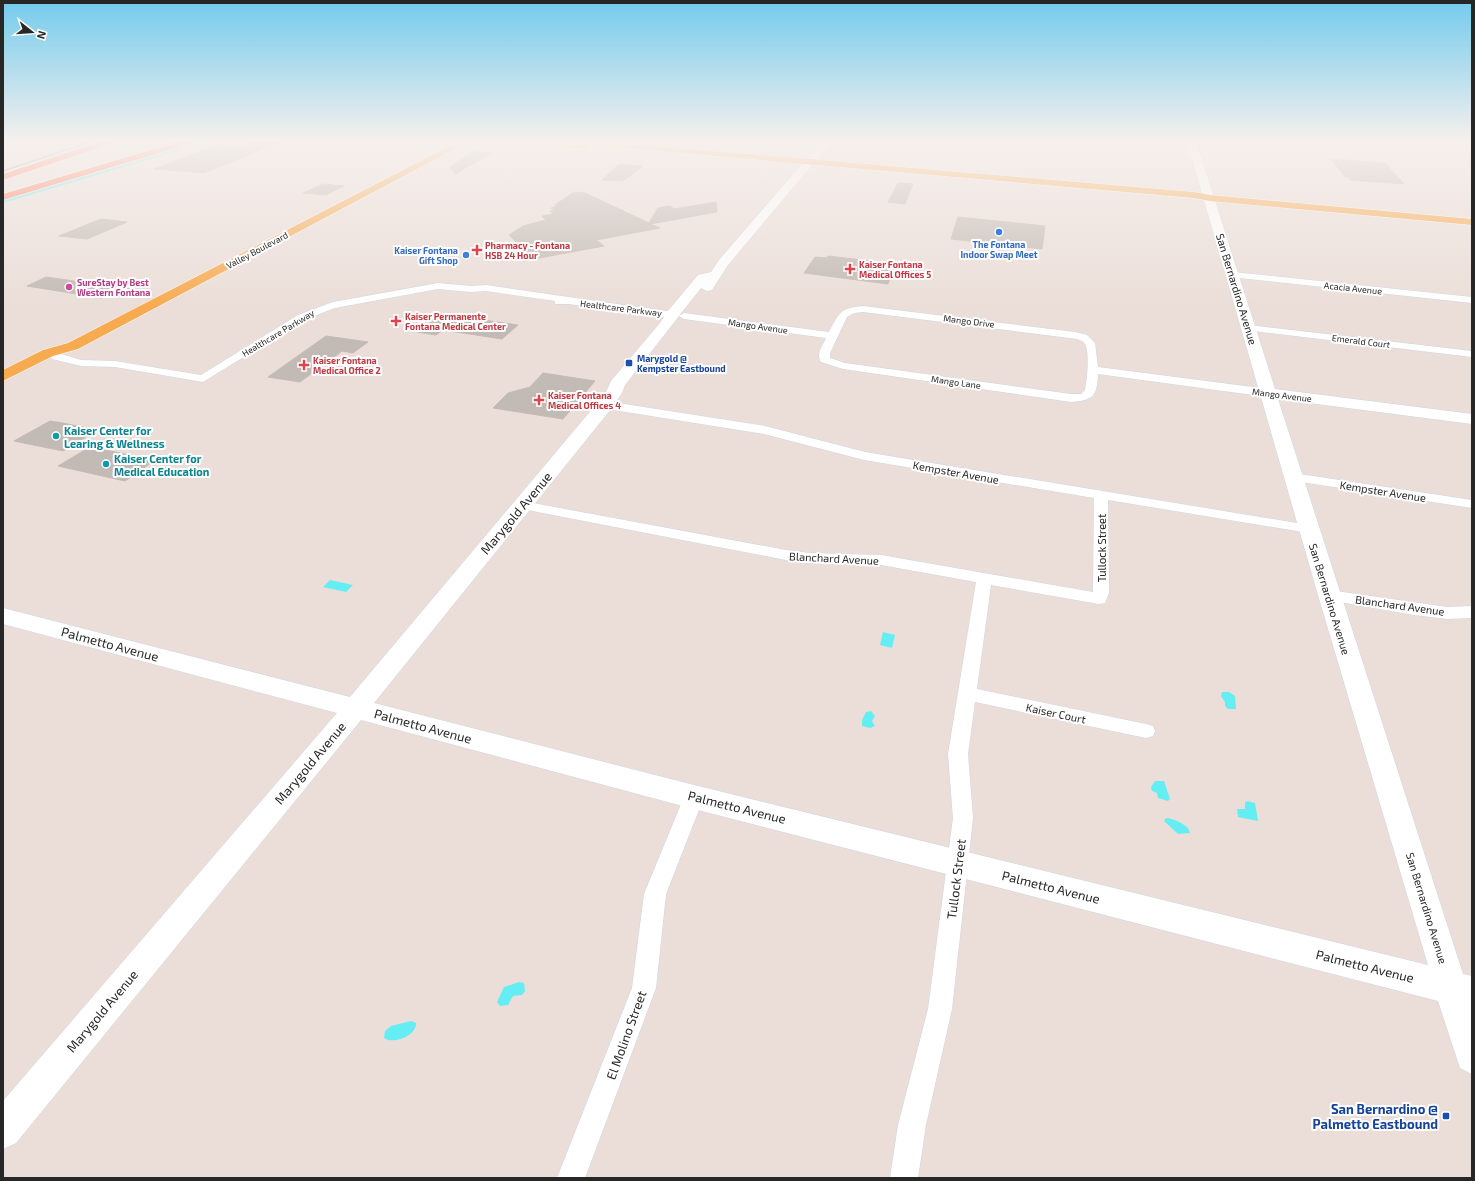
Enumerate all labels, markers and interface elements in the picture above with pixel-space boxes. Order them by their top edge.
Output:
north arrow [12,12,52,52]
text: N [35,29,49,41]
marker: The Fontana Indoor Swap Meet [994,227,1004,237]
street label: Valley Boulevard [224,229,290,271]
street label: San Bernardino Avenue [1214,232,1260,346]
place label: The Fontana Indoor Swap Meet [960,239,1038,260]
place label: Pharmacy - Fontana HSB 24 Hour [485,240,570,261]
place label: Kaiser Fontana Gift Shop [394,245,459,266]
marker: Pharmacy - Fontana HSB 24 Hour [472,245,482,255]
marker: Kaiser Fontana Gift Shop [461,250,471,260]
place label: Kaiser Fontana Medical Offices 5 [859,259,931,280]
marker: Kaiser Fontana Medical Offices 5 [844,263,856,275]
place label: SureStay by Best Western Fontana [77,277,150,298]
street label: Acacia Avenue [1323,279,1383,297]
marker: SureStay by Best Western Fontana [64,282,74,292]
street label: Healthcare Parkway [580,298,663,318]
street label: Healthcare Parkway [240,307,316,359]
place label: Kaiser Permanente Fontana Medical Center [405,311,506,332]
street label: Mango Drive [943,312,995,330]
marker: Kaiser Permanente Fontana Medical Center [390,315,402,327]
street label: Mango Avenue [727,316,789,336]
street label: Emerald Court [1331,332,1391,350]
place label: Marygold @ Kempster Eastbound [637,353,726,374]
place label: Kaiser Fontana Medical Office 2 [313,355,381,376]
marker: Marygold @ Kempster Eastbound [624,358,634,368]
marker: Kaiser Fontana Medical Office 2 [298,359,310,371]
street label: Mango Lane [931,373,982,391]
street label: Mango Avenue [1251,386,1313,404]
place label: Kaiser Fontana Medical Offices 4 [548,390,621,411]
marker: Kaiser Fontana Medical Offices 4 [533,394,545,406]
place label: Kaiser Center for Learing & Wellness [64,424,165,450]
marker: Kaiser Center for Learing & Wellness [51,431,61,441]
place label: Kaiser Center for Medical Education [114,452,209,478]
street label: Kempster Avenue [912,458,1000,486]
marker: Kaiser Center for Medical Education [101,459,111,469]
street label: Marygold Avenue [477,469,555,557]
street label: Kempster Avenue [1339,478,1427,504]
street label: Tullock Street [1095,514,1108,582]
street label: San Bernardino Avenue [1307,542,1353,656]
street label: Blanchard Avenue [789,549,879,567]
street label: Blanchard Avenue [1355,592,1446,618]
street label: Palmetto Avenue [59,623,161,665]
street label: Kaiser Court [1025,700,1087,726]
street label: Palmetto Avenue [372,705,474,747]
street label: Marygold Avenue [271,719,349,807]
street label: Palmetto Avenue [686,787,788,827]
street label: Tullock Street [943,838,969,920]
street label: San Bernardino Avenue [1404,851,1450,965]
street label: Palmetto Avenue [1000,867,1102,907]
street label: Palmetto Avenue [1314,946,1416,986]
street label: Marygold Avenue [63,967,141,1055]
street label: El Molino Street [602,988,650,1082]
place label: San Bernardino @ Palmetto Eastbound [1313,1101,1438,1132]
marker: San Bernardino @ Palmetto Eastbound [1441,1111,1451,1121]

